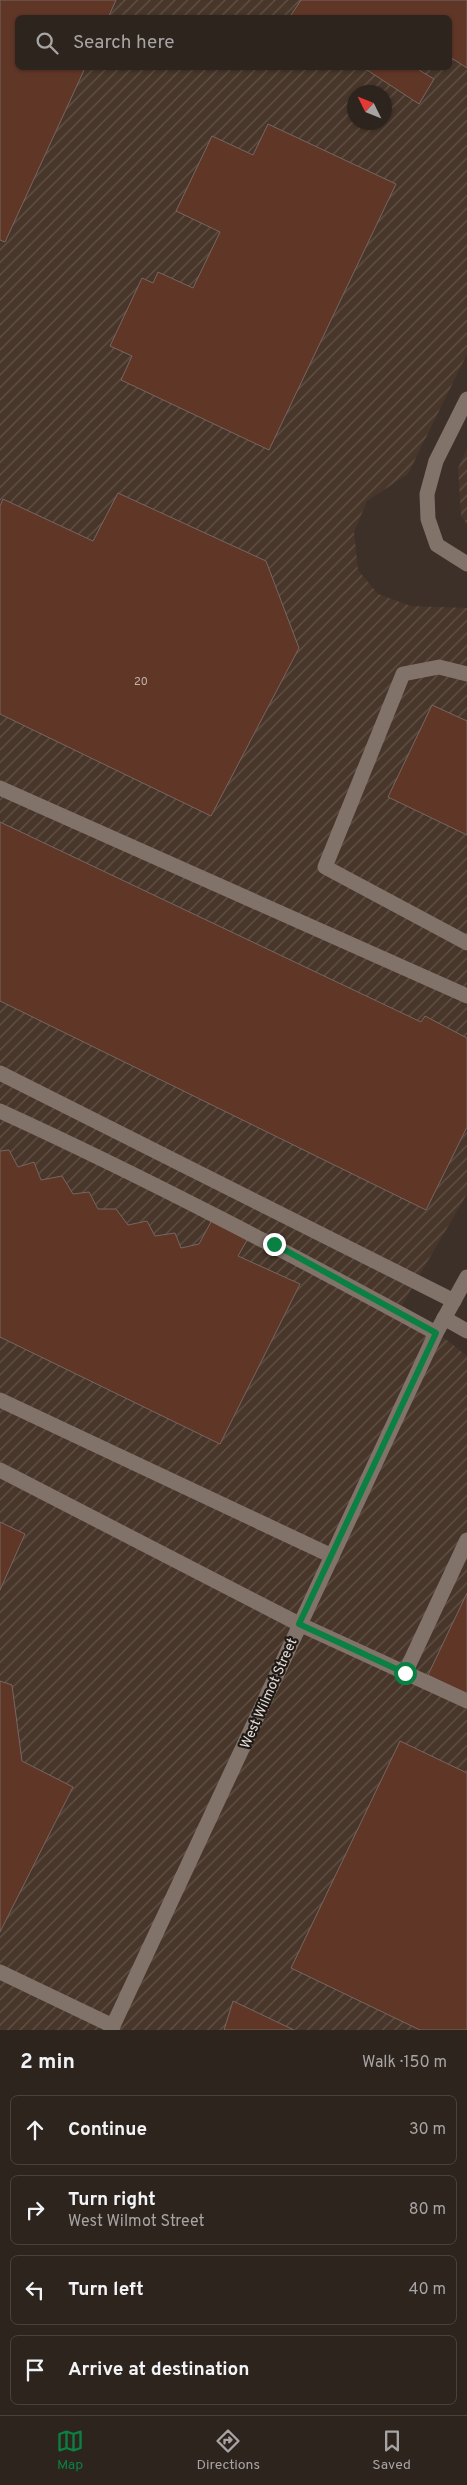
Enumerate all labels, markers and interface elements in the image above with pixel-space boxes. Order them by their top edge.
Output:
search box [15,15,452,70]
icon: search [33,29,61,57]
text: Search here [73,31,175,55]
north arrow [347,85,392,130]
house number: 20 [134,675,148,689]
route end [263,1233,286,1256]
street label: West Wilmot Street [237,1636,301,1752]
route start [394,1662,417,1685]
text: 2 min [20,2049,75,2076]
text: Walk · 150 m [362,2053,447,2073]
icon: ahead [21,2116,49,2144]
text: Continue [68,2118,147,2142]
text: 30 m [409,2120,446,2140]
text: Turn right [68,2188,156,2212]
icon: right [21,2196,49,2224]
text: 80 m [409,2200,446,2220]
text: West Wilmot Street [68,2212,205,2232]
icon: left [21,2276,49,2304]
text: Turn left [68,2278,144,2302]
text: 40 m [408,2280,446,2300]
icon: arrive [21,2356,49,2384]
text: Arrive at destination [68,2358,249,2382]
tab: Map [56,2427,84,2474]
tab: Directions [196,2427,260,2474]
tab: Saved [372,2427,411,2474]

